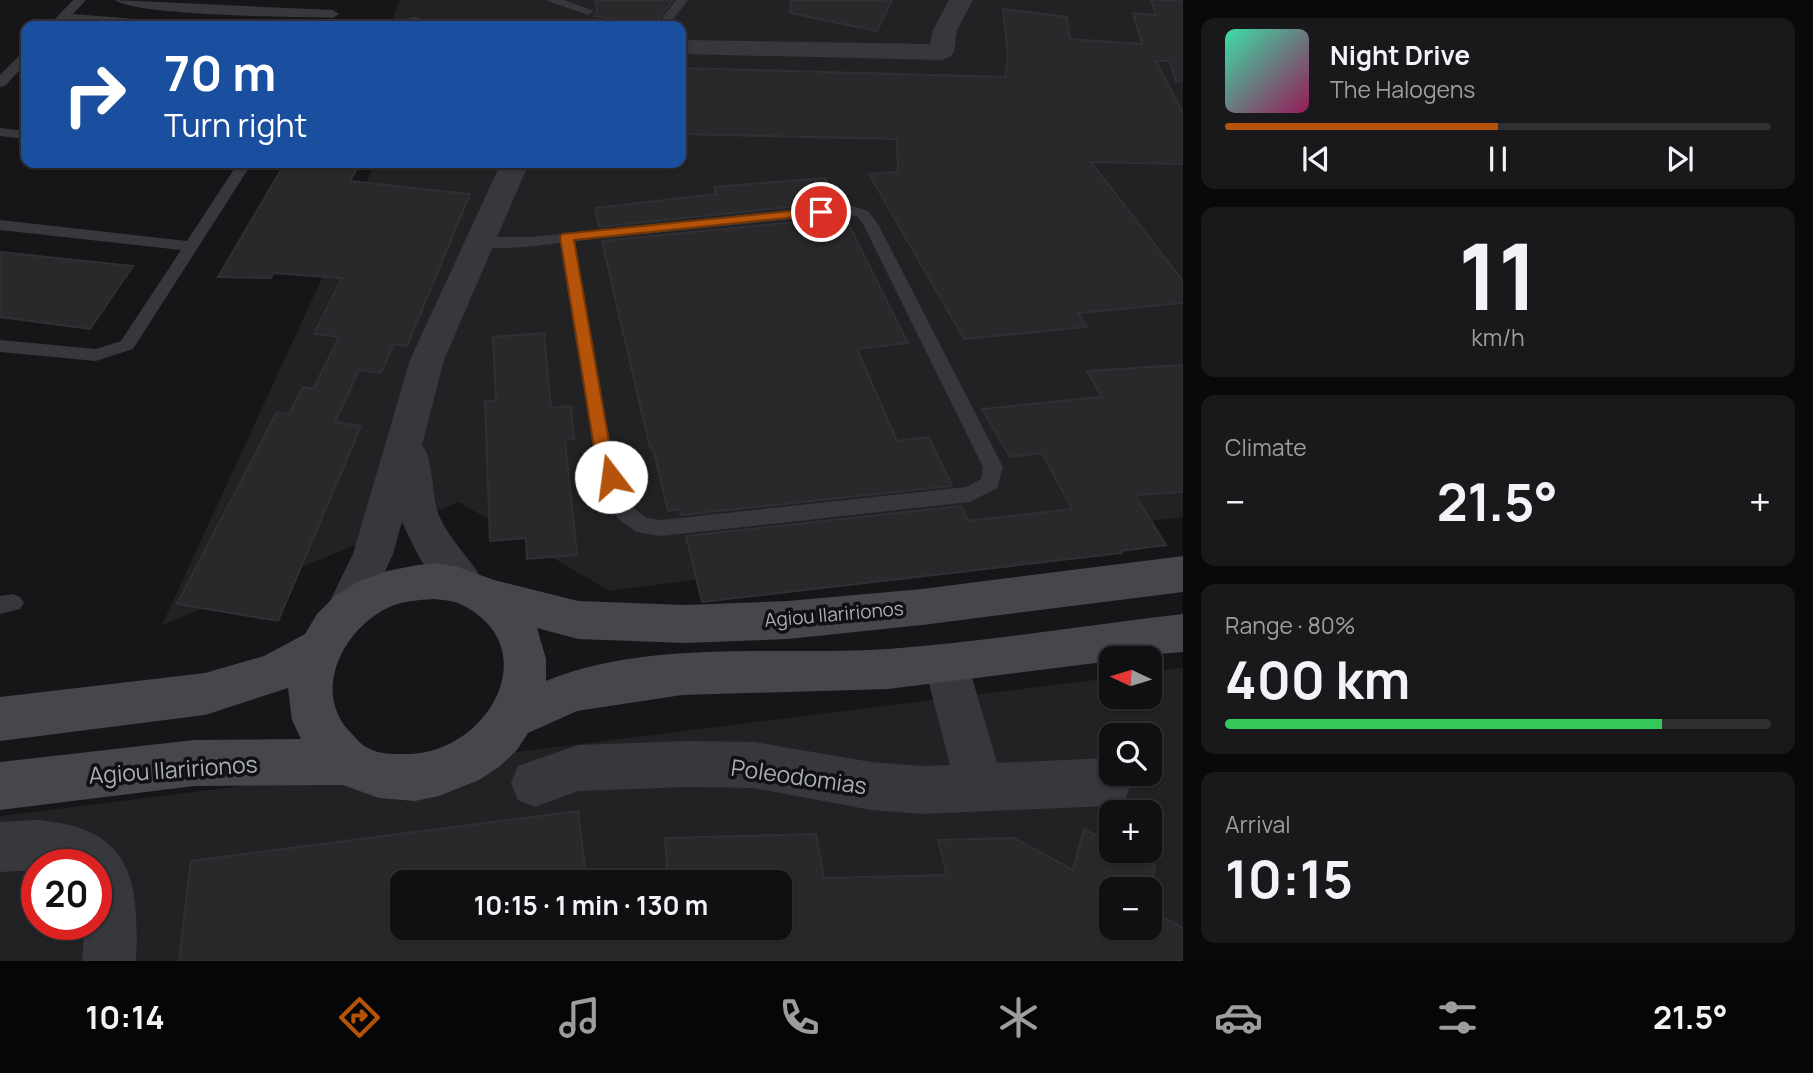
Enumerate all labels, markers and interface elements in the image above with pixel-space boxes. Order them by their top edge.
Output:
text: Night Drive [1330,37,1470,73]
text: 70 m [164,39,276,106]
icon: right [49,49,140,140]
text: The Halogens [1330,73,1475,105]
text: Turn right [164,103,307,147]
icon: previous [1297,140,1335,178]
icon: pause [1479,140,1517,178]
icon: next [1661,140,1699,178]
pin [791,182,851,242]
icon: arrive [802,193,840,231]
text: 11 [1458,213,1538,337]
text: km/h [1471,321,1525,353]
text: Climate [1225,431,1307,463]
position arrow [574,440,648,514]
text: 21.5° [1437,466,1558,537]
text: − [1225,475,1246,527]
text: + [1749,475,1771,527]
street label: Agiou Ilaririonos [763,595,905,633]
text: Range · 80% [1225,609,1356,641]
text: 400 km [1225,644,1410,715]
north arrow [1099,646,1162,709]
map controls [1099,646,1162,940]
button: search [1099,723,1162,786]
street label: Agiou Ilaririonos [88,747,258,791]
street label: Poleodomias [729,751,869,801]
button: + [1099,800,1162,863]
text: Arrival [1225,808,1291,840]
text: 10:15 [1225,843,1353,914]
speed limit sign: 20 [21,849,112,940]
button: − [1099,877,1162,940]
text: 10:15 · 1 min · 130 m [474,887,708,923]
icon: directions [335,993,384,1042]
icon: music [555,993,604,1042]
icon: phone [775,993,824,1042]
icon: climate [994,993,1043,1042]
icon: car [1214,993,1263,1042]
icon: filters [1433,993,1482,1042]
text: 10:14 [85,995,165,1039]
text: 21.5° [1653,995,1728,1039]

